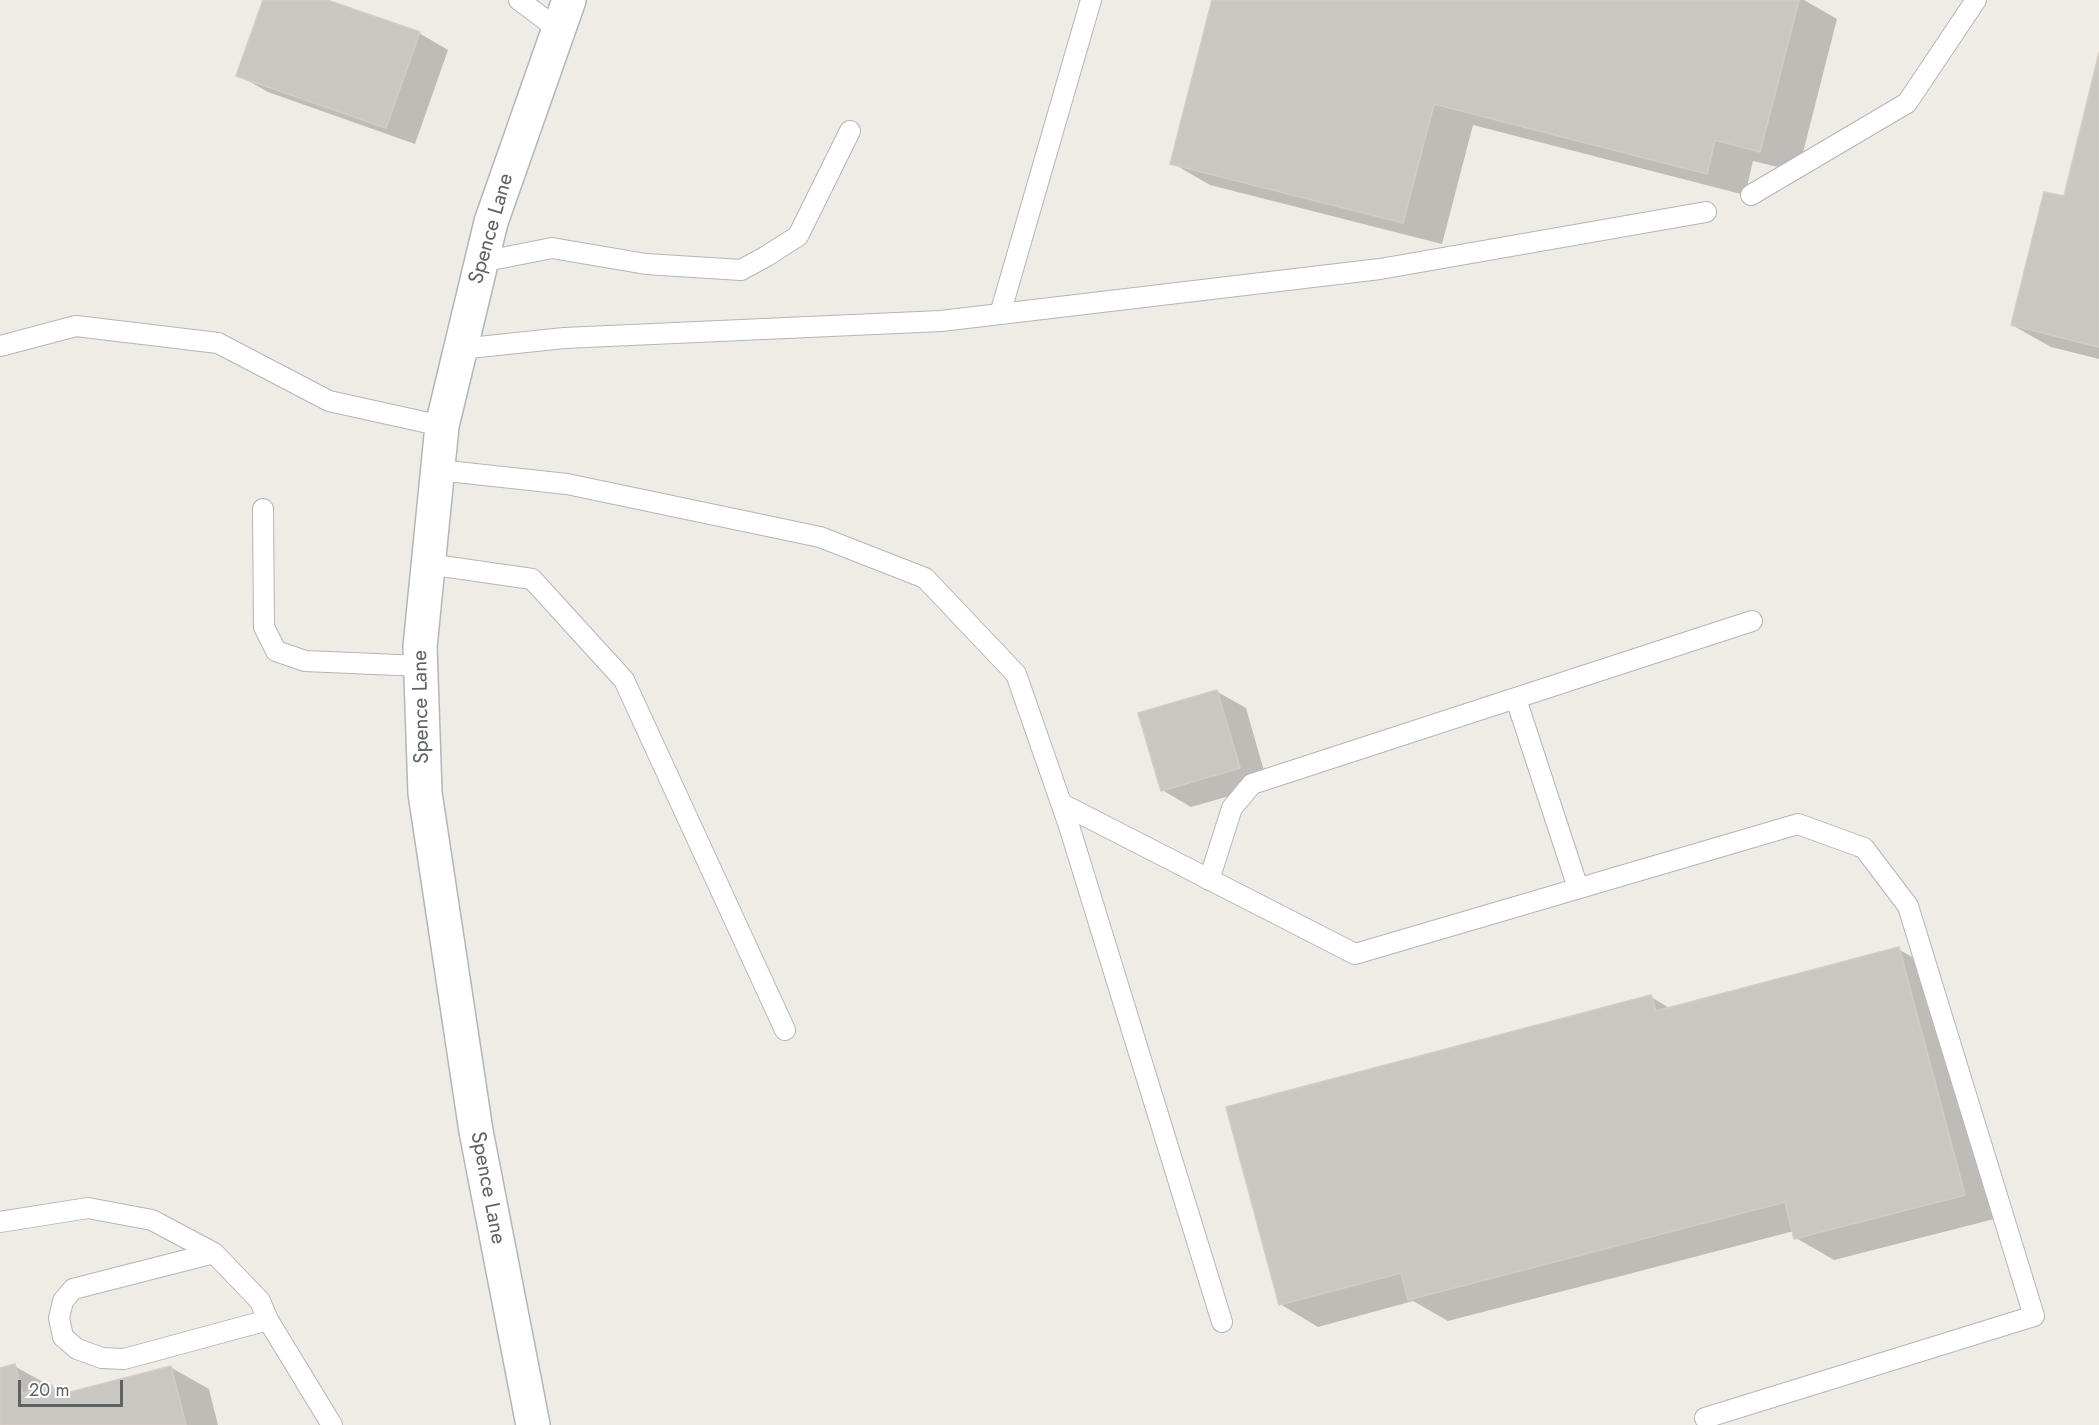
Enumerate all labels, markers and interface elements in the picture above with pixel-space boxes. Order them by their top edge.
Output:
street label: Spence Lane [464,171,520,287]
street label: Spence Lane [408,650,436,764]
street label: Spence Lane [464,1130,510,1246]
scale bar [21,1368,126,1406]
text: 20 m [29,1377,69,1403]

